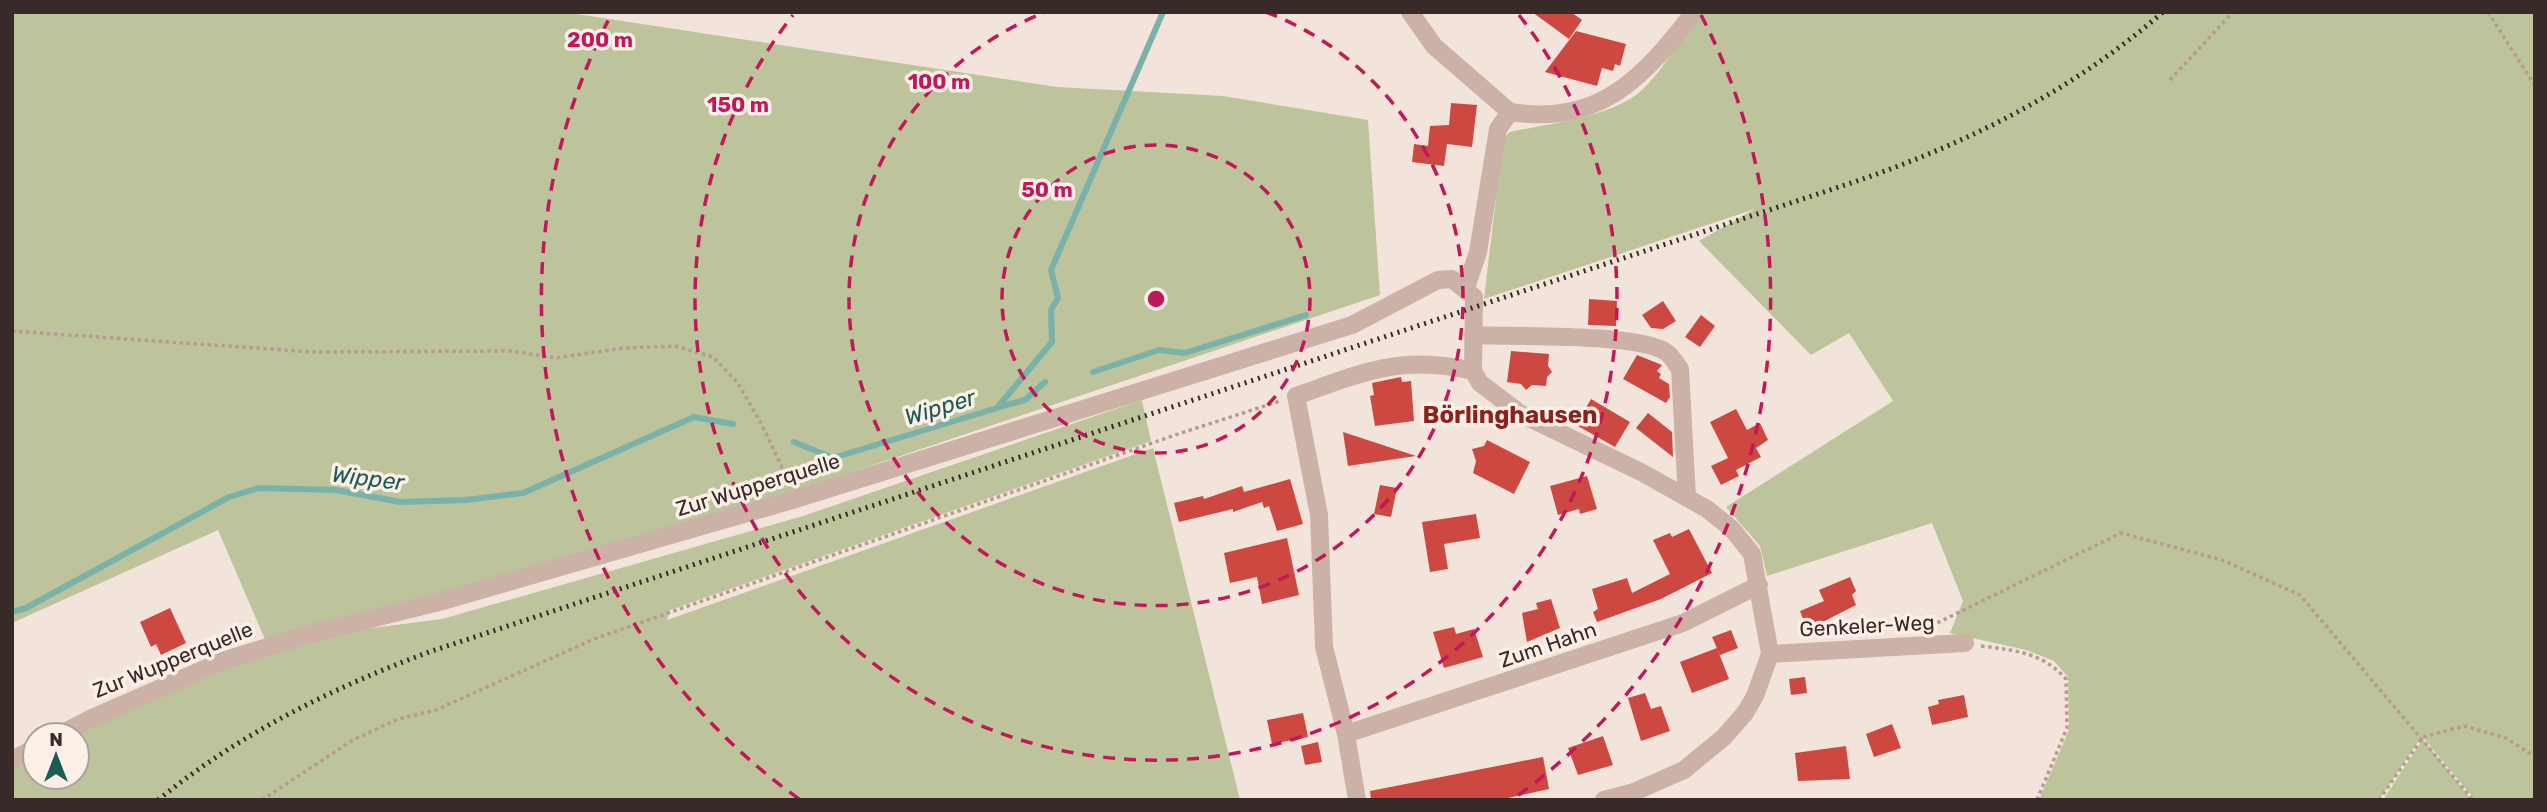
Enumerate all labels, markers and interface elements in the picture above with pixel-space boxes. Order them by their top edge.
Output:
text: 200 m [567,27,633,52]
text: 100 m [908,69,970,94]
text: 150 m [707,92,769,117]
text: 50 m [1021,177,1073,202]
centre of rings [1144,287,1168,311]
water label: Wipper [901,383,980,431]
district label: Börlinghausen [1423,401,1597,429]
street label: Zur Wupperquelle [673,448,843,521]
water label: Wipper [330,460,407,496]
street label: Genkeler-Weg [1799,609,1935,642]
street label: Zur Wupperquelle [89,616,256,703]
street label: Zum Hahn [1496,616,1600,673]
north arrow [21,721,91,791]
text: N [49,728,63,751]

